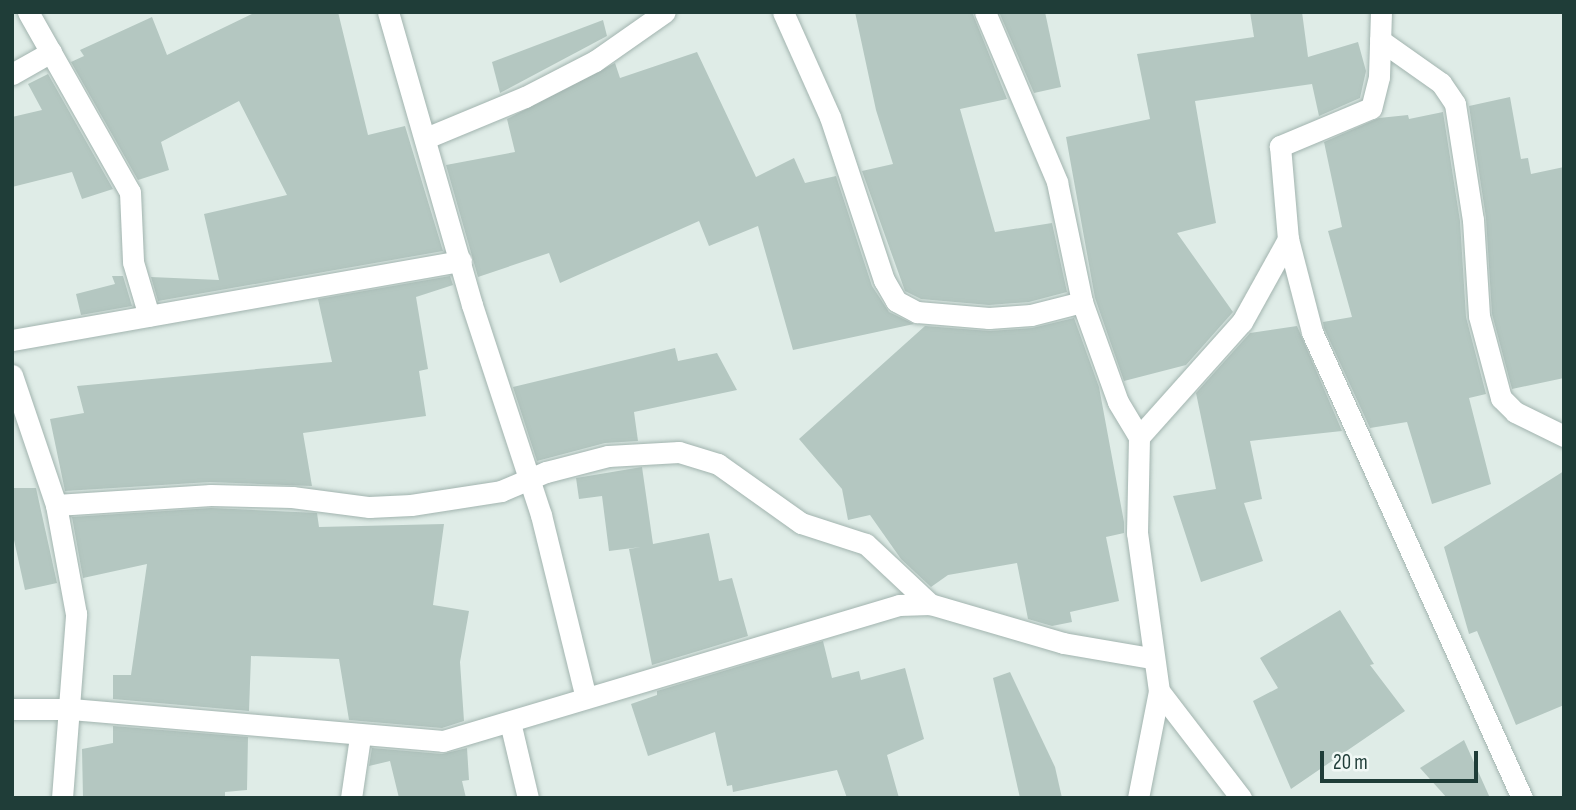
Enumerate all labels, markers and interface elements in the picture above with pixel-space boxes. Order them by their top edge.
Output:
scale bar [1324,736,1482,780]
text: 20 m [1333,750,1368,775]

